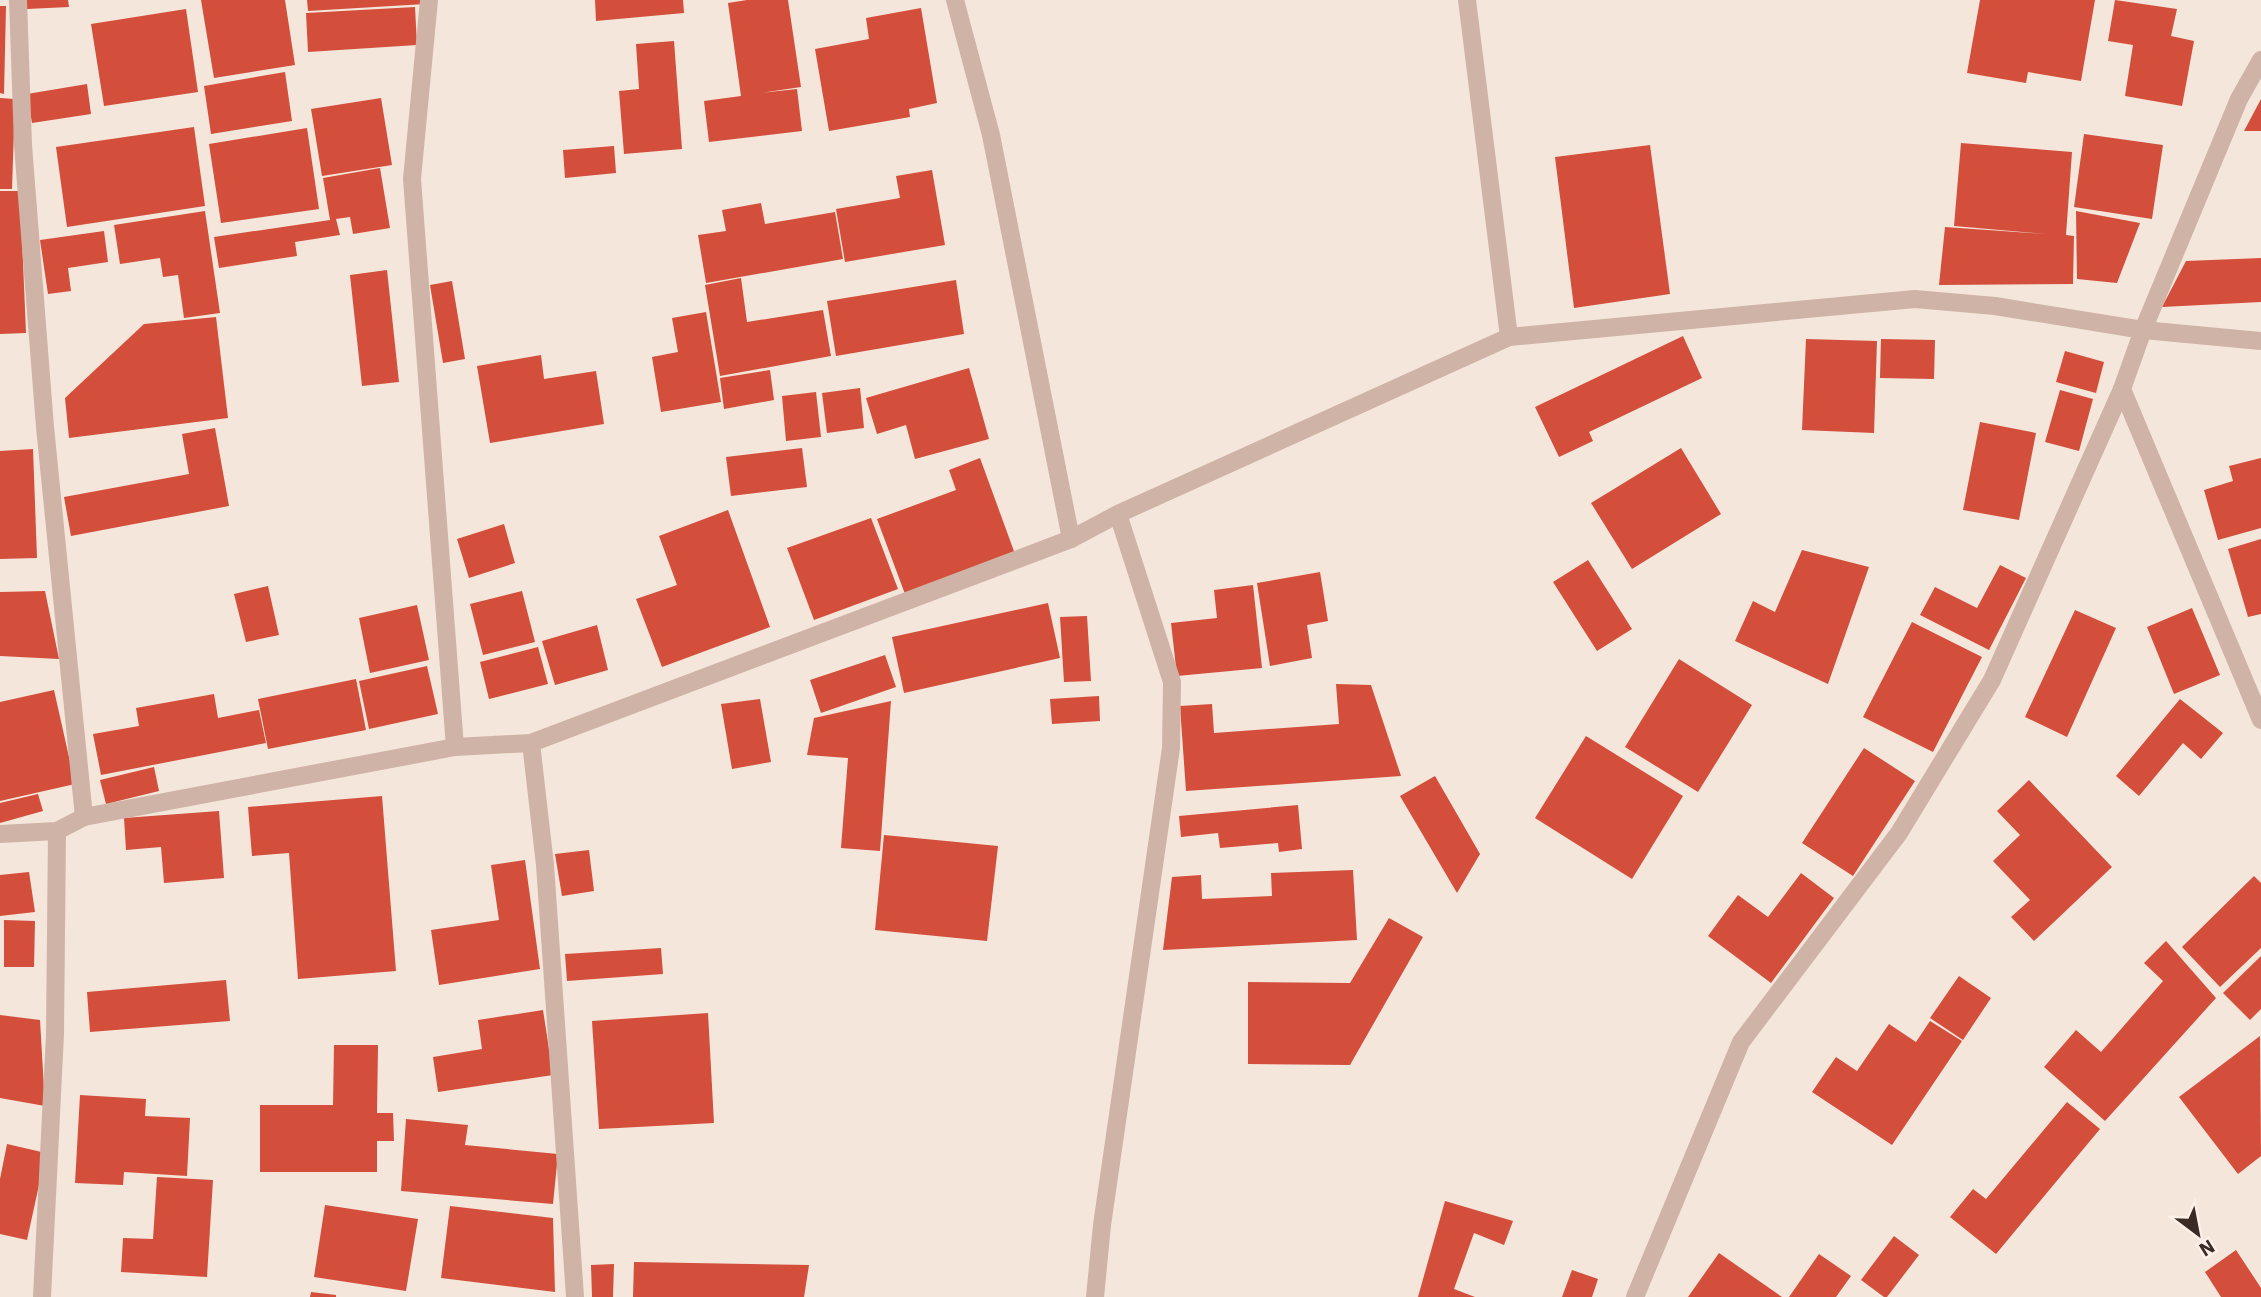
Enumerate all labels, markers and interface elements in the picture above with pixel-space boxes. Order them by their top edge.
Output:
north arrow [2163,1199,2233,1269]
text: N [2195,1235,2219,1262]

